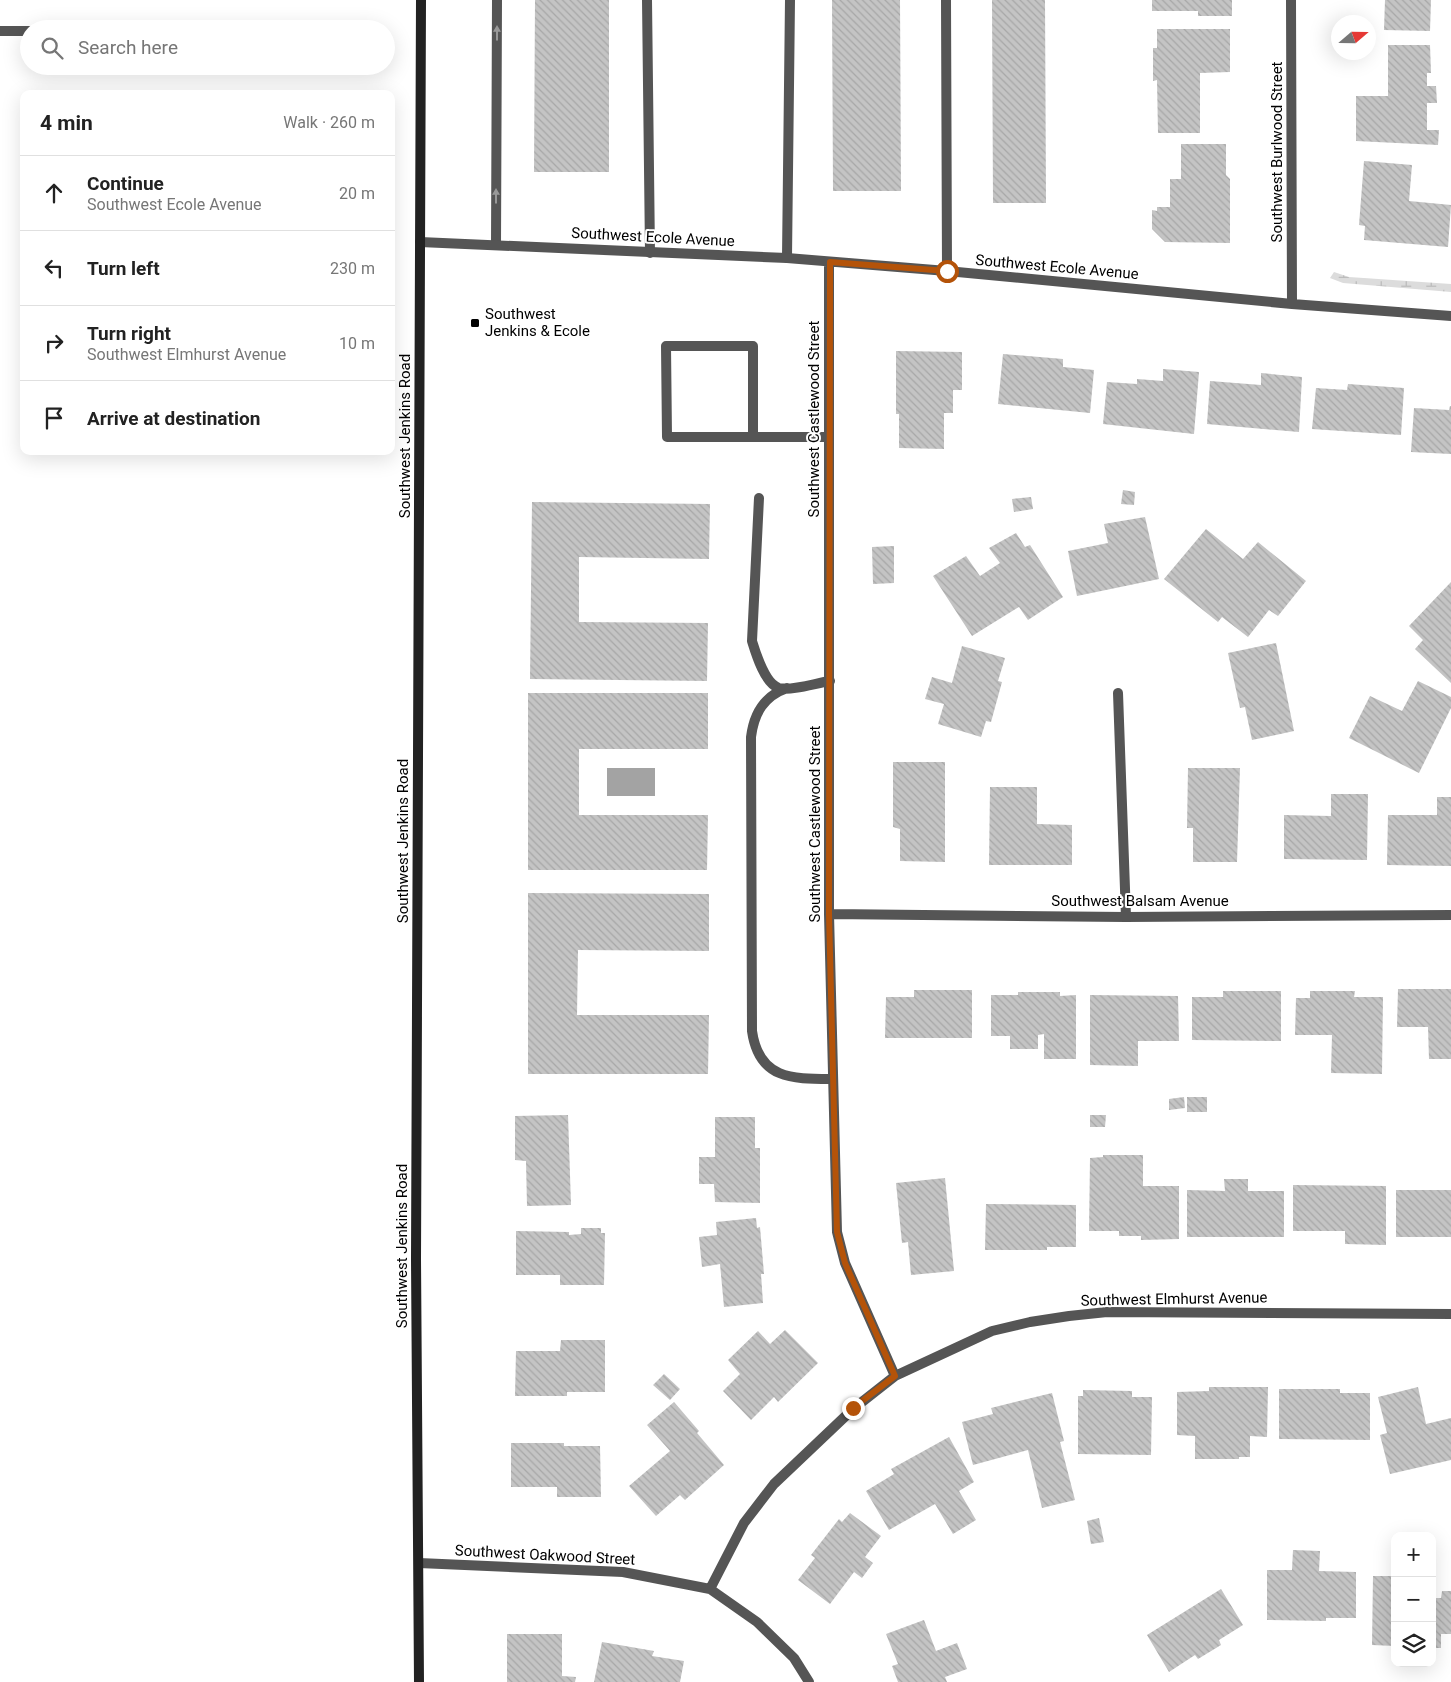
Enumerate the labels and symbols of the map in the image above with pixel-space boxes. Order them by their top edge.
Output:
north arrow [1331,15,1376,60]
one-way arrow [493,25,501,41]
street label: Southwest Burlwood Street [1268,61,1286,242]
one-way arrow [492,188,500,204]
street label: Southwest Ecole Avenue [571,224,735,250]
street label: Southwest Ecole Avenue [975,251,1139,283]
route start [936,260,959,283]
place label: Southwest Jenkins & Ecole [485,305,590,340]
marker: Southwest Jenkins & Ecole [469,317,481,329]
street label: Southwest Castlewood Street [805,321,823,517]
street label: Southwest Jenkins Road [396,354,414,518]
street label: Southwest Castlewood Street [806,726,824,922]
street label: Southwest Jenkins Road [394,759,412,923]
street label: Southwest Balsam Avenue [1051,892,1229,910]
street label: Southwest Jenkins Road [393,1164,411,1328]
street label: Southwest Elmhurst Avenue [1080,1288,1268,1310]
route end [842,1397,865,1420]
street label: Southwest Oakwood Street [454,1541,636,1569]

